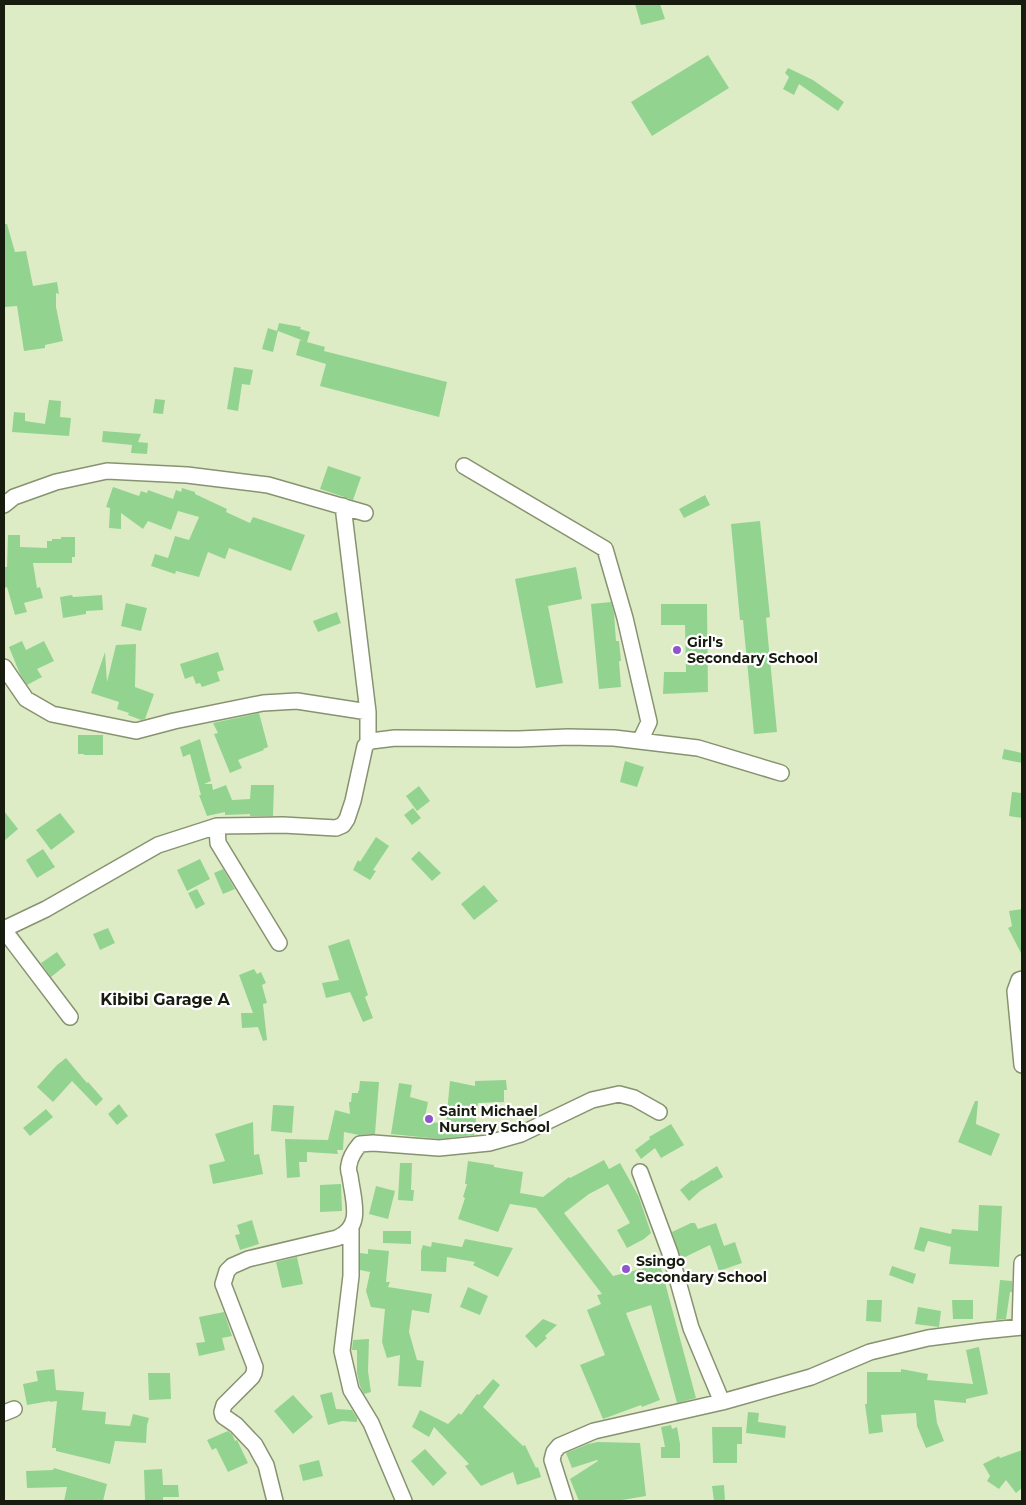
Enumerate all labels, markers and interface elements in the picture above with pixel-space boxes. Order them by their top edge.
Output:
place label: Girl's Secondary School [687,633,818,667]
marker: Girl's Secondary School [671,644,683,656]
district label: Kibibi Garage A [100,990,230,1009]
place label: Saint Michael Nursery School [439,1102,550,1136]
marker: Saint Michael Nursery School [423,1113,435,1125]
place label: Ssingo Secondary School [636,1252,767,1286]
marker: Ssingo Secondary School [620,1263,632,1275]

